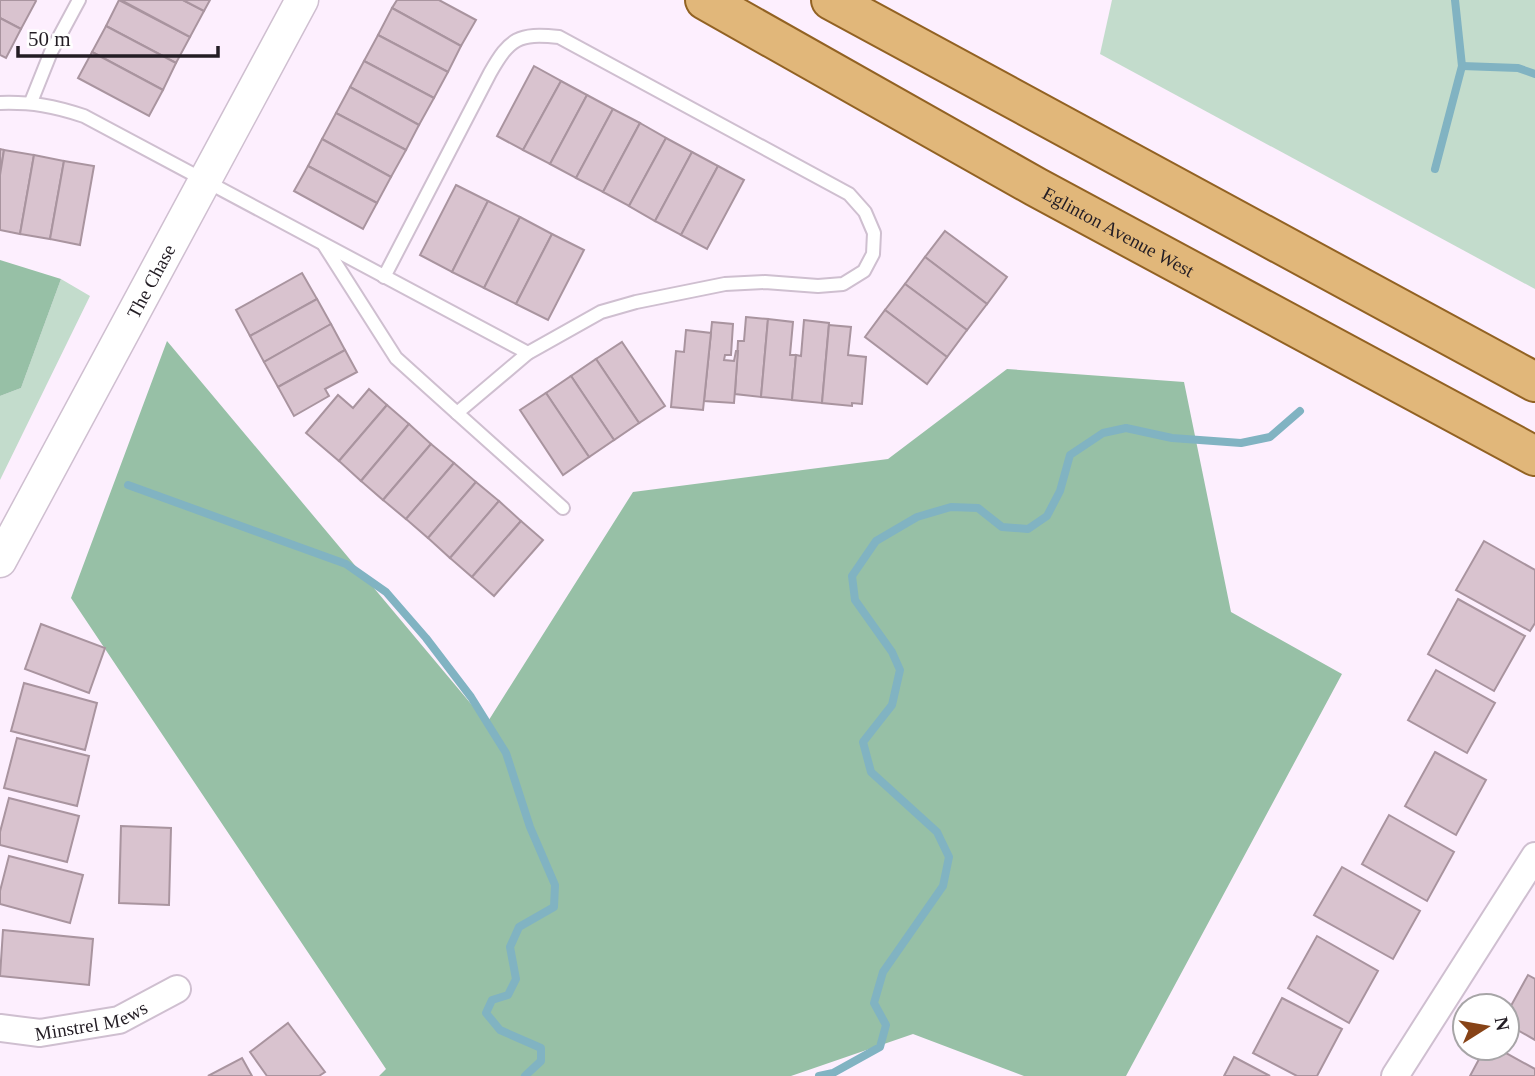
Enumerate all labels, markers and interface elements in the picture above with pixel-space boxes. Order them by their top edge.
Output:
scale bar [18,14,217,58]
text: 50 m [28,27,71,51]
street label: Eglinton Avenue West [1039,182,1199,281]
street label: The Chase [122,240,179,322]
north arrow [1451,992,1521,1062]
street label: Minstrel Mews [33,996,151,1044]
text: N [1491,1015,1514,1033]

